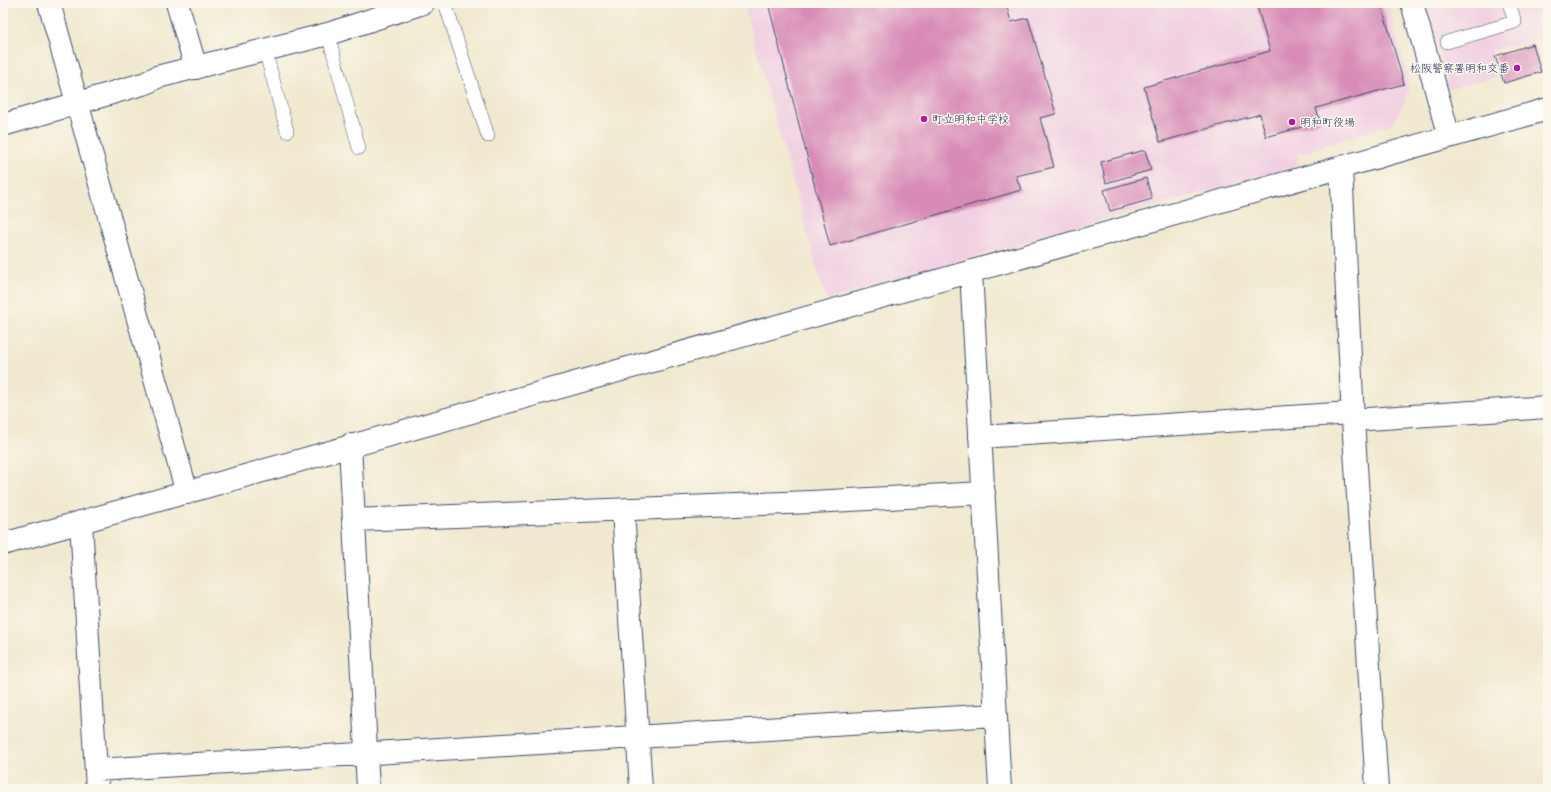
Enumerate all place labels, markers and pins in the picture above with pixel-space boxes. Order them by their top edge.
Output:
place label: 松阪警察署明和交番 [1410,61,1509,76]
marker: 松阪警察署明和交番 [1512,63,1522,73]
place label: 町立明和中学校 [932,112,1009,127]
marker: 町立明和中学校 [919,114,929,124]
place label: 明和町役場 [1300,115,1355,130]
marker: 明和町役場 [1287,117,1297,127]

